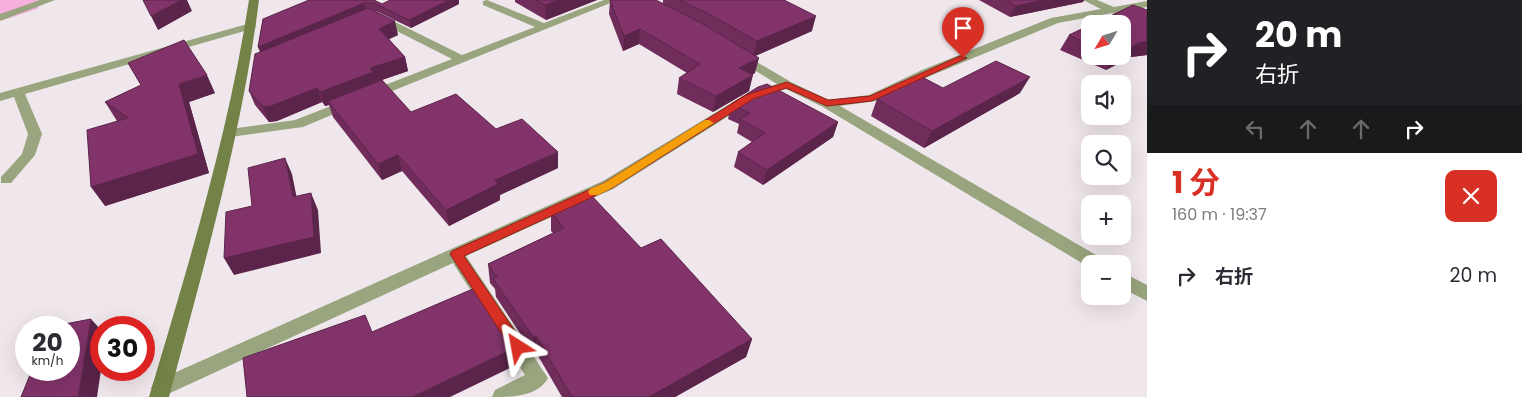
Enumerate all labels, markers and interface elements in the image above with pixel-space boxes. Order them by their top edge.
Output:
pin [942,7,984,58]
text: 20 m [1255,10,1342,59]
icon: arrive [949,14,977,42]
north arrow [1081,15,1131,65]
map controls [1081,15,1131,305]
icon: right [1172,20,1237,85]
text: 右折 [1255,59,1299,90]
button: sound [1081,75,1131,125]
icon: left [1241,115,1269,143]
icon: ahead [1294,115,1322,143]
icon: ahead [1347,115,1375,143]
icon: right [1400,115,1428,143]
button: search [1081,135,1131,185]
text: 1 分 [1172,161,1220,204]
button: close [1445,170,1497,222]
button: + [1081,195,1131,245]
text: 160 m · 19:37 [1172,203,1267,226]
button: − [1081,255,1131,305]
icon: right [1172,262,1200,290]
text: 20 m [1449,262,1497,289]
text: 右折 [1215,263,1253,290]
speed limit sign: 30 [90,316,155,381]
position arrow [491,320,543,372]
text: 20 [32,325,63,360]
text: km/h [32,352,63,369]

